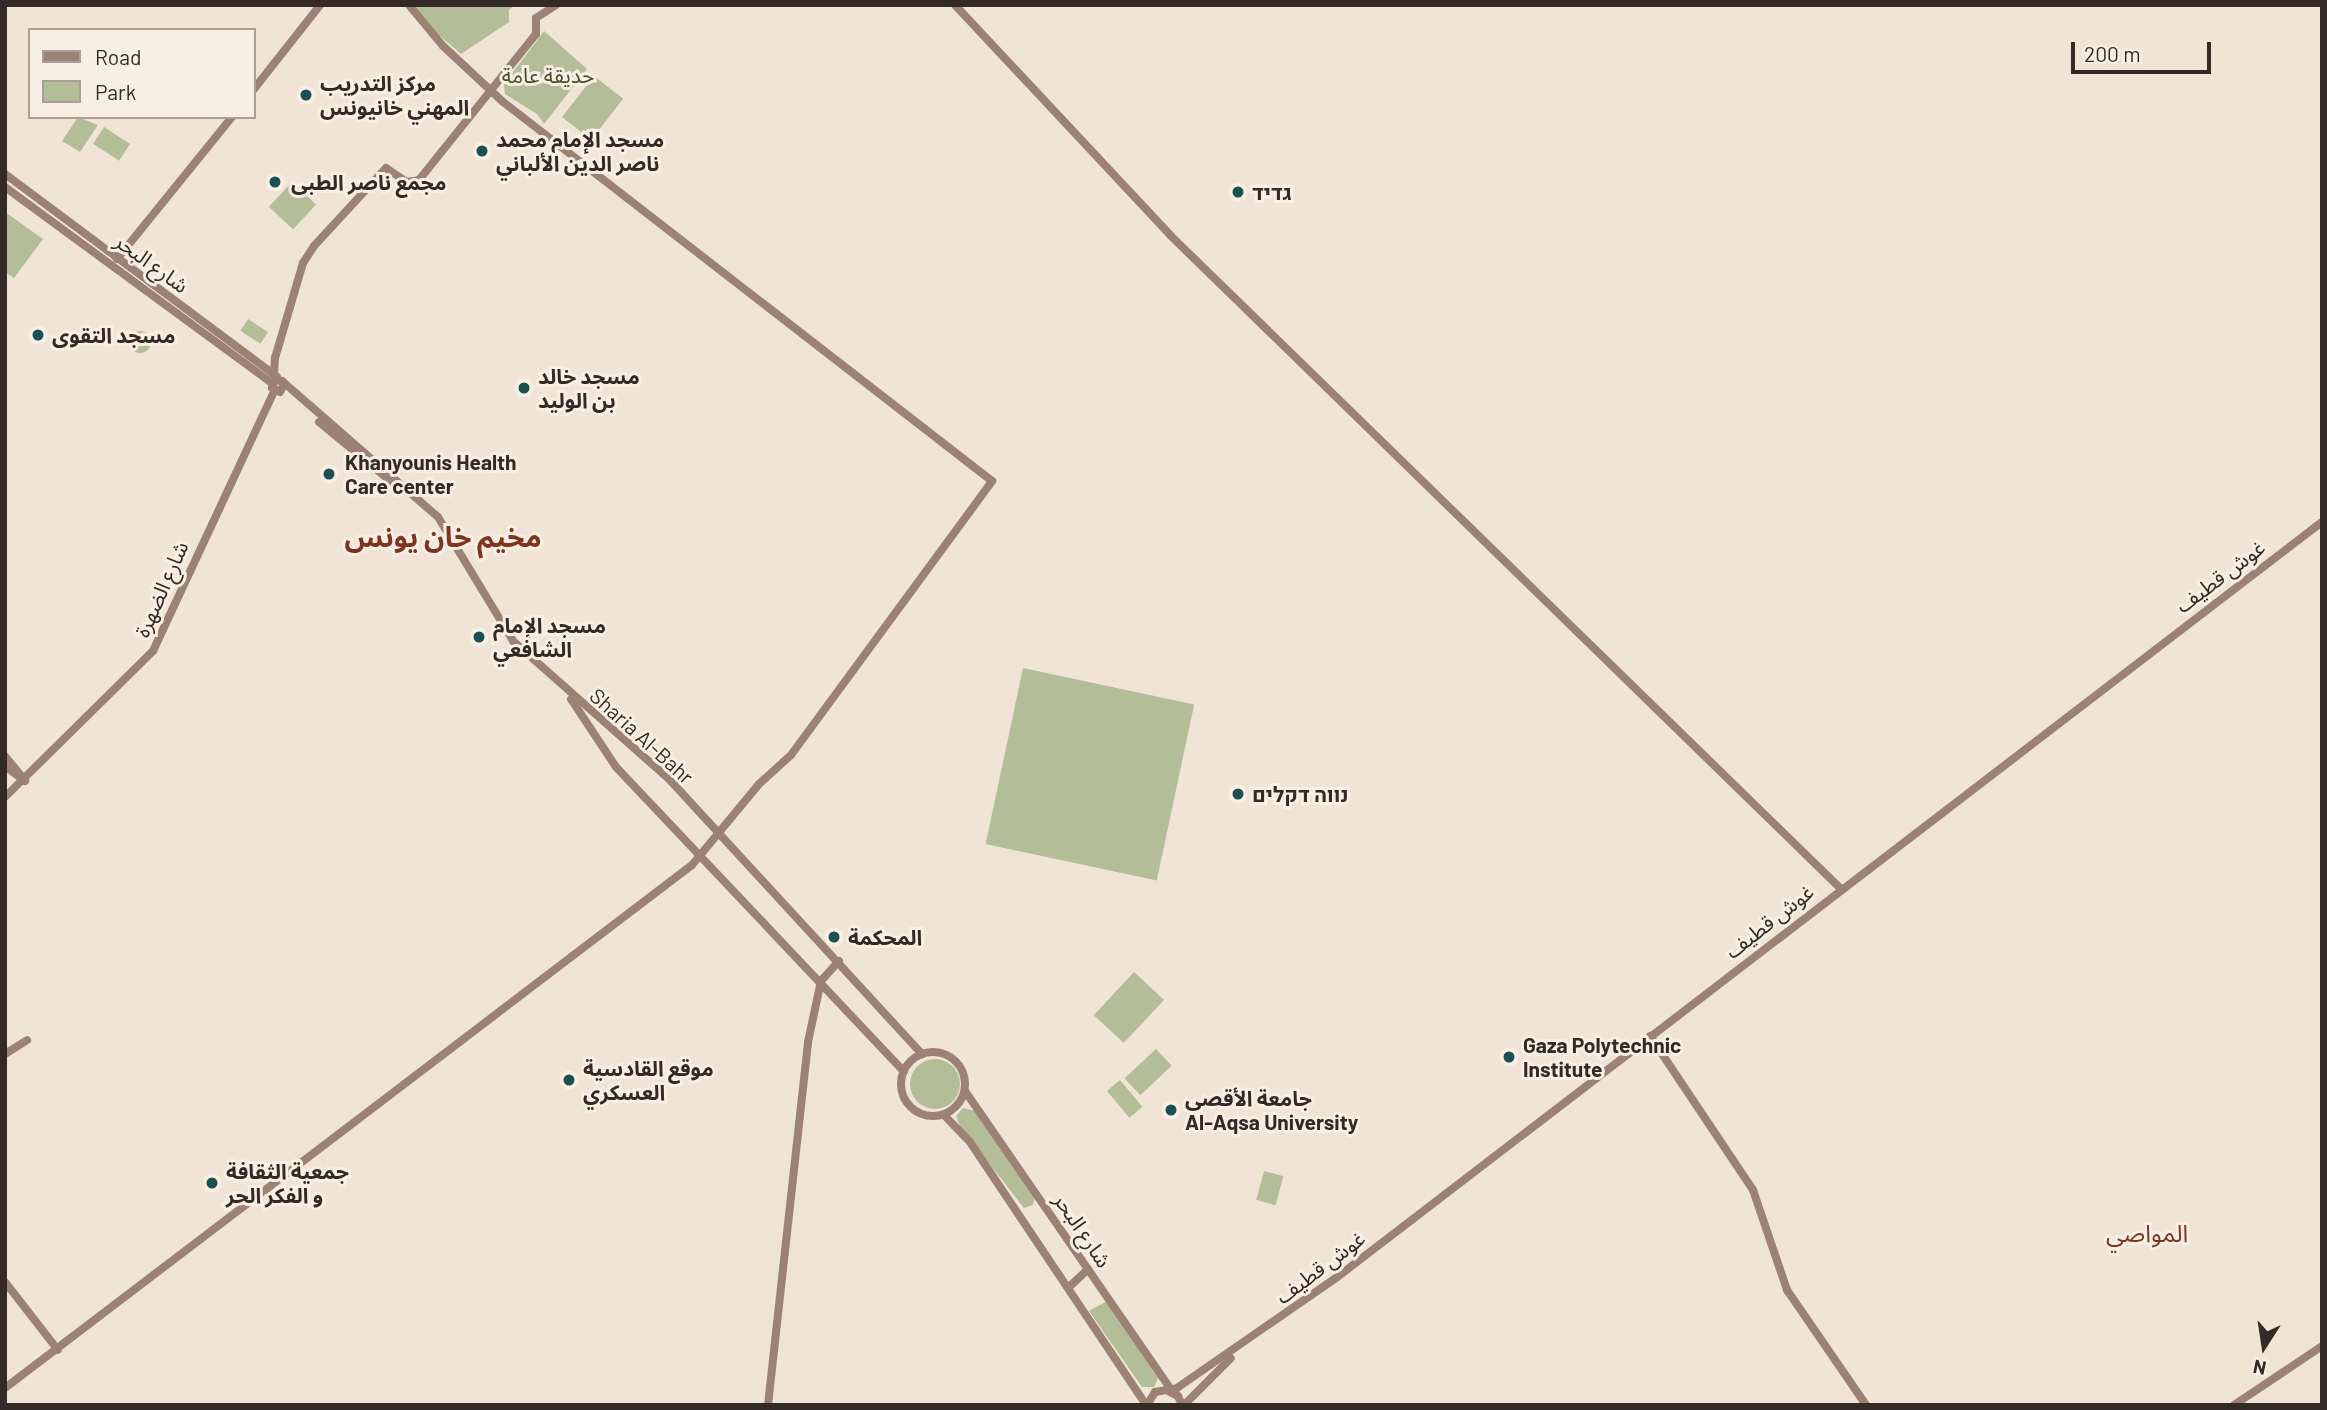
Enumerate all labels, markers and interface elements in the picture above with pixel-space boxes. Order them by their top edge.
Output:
legend [28,28,256,119]
scale bar [2075,28,2215,72]
text: 200 m [2084,41,2141,66]
text: Road [95,44,141,69]
park label: حديقة عامة [502,62,594,88]
place label: مركز التدريب المهني خانيونس [320,70,469,120]
text: Park [95,79,136,104]
marker: مركز التدريب المهني خانيونس [298,87,314,103]
place label: مسجد الإمام محمد ناصر الدين الألباني [496,126,664,176]
marker: مسجد الإمام محمد ناصر الدين الألباني [474,143,490,159]
place label: مجمع ناصر الطبى [291,169,447,195]
marker: مجمع ناصر الطبى [265,172,285,192]
place label: גדיד [1252,179,1292,205]
marker: גדיד [1230,184,1246,200]
street label: شارع البحر [110,228,194,298]
place label: مسجد التقوى [52,322,175,348]
marker: مسجد التقوى [30,327,46,343]
place label: مسجد خالد بن الوليد [538,363,640,413]
marker: مسجد خالد بن الوليد [516,380,532,396]
place label: Khanyounis Health Care center [345,449,517,499]
marker: Khanyounis Health Care center [319,464,339,484]
district label: مخيم خان يونس [345,519,541,553]
street label: غوش قطيف [2170,534,2270,618]
street label: شارع الضهرة [129,537,193,641]
place label: مسجد الإمام الشافعي [493,612,606,662]
marker: مسجد الإمام الشافعي [471,629,487,645]
street label: Sharia Al-Bahr [585,683,699,789]
place label: נווה דקלים [1252,781,1349,807]
marker: נווה דקלים [1230,786,1246,802]
street label: غوش قطيف [1720,879,1818,963]
place label: المحكمة [848,924,922,950]
marker: المحكمة [826,929,842,945]
place label: Gaza Polytechnic Institute [1523,1032,1681,1082]
marker: Gaza Polytechnic Institute [1501,1049,1517,1065]
place label: موقع القادسية العسكري [583,1055,714,1105]
marker: موقع القادسية العسكري [561,1072,577,1088]
place label: جامعة الأقصى Al-Aqsa University [1185,1085,1358,1135]
marker: جامعة الأقصى Al-Aqsa University [1163,1102,1179,1118]
place label: جمعية الثقافة و الفكر الحر [226,1158,349,1208]
marker: جمعية الثقافة و الفكر الحر [204,1175,220,1191]
street label: شارع البحر [1049,1188,1117,1272]
district label: المواصي [2106,1219,2188,1247]
street label: غوش قطيف [1270,1225,1370,1309]
north arrow [2229,1312,2299,1382]
text: N [2251,1355,2268,1381]

